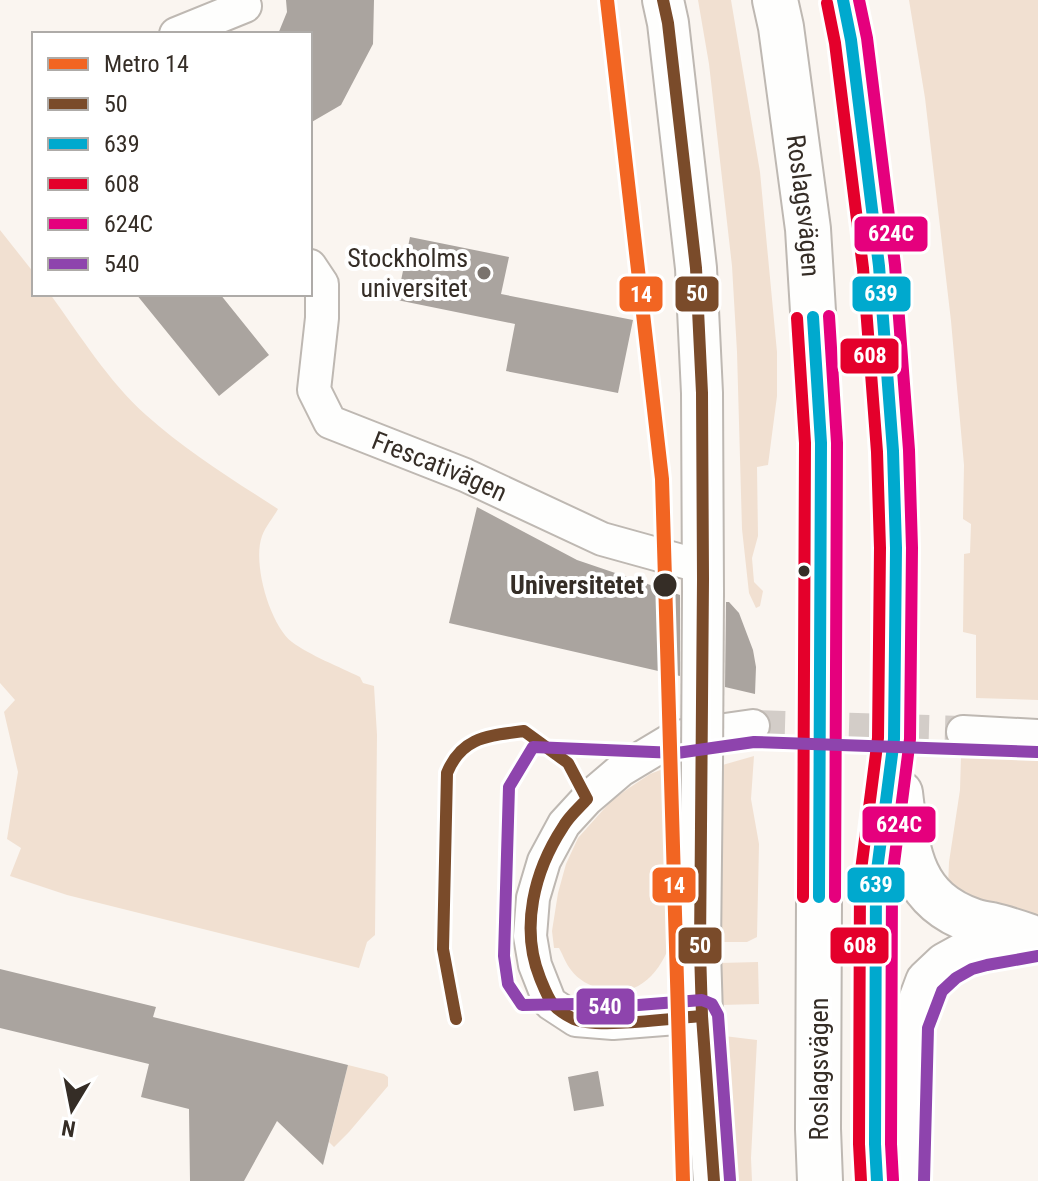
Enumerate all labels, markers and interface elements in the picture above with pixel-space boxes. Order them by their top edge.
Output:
legend [32,32,312,296]
text: Metro 14 [104,50,189,78]
text: 50 [104,90,128,118]
text: 639 [104,130,140,158]
street label: Roslagsvägen [781,133,826,278]
text: 608 [104,170,140,198]
text: 624C [104,210,153,238]
line badge: 624C [853,215,929,253]
text: 624C [868,221,914,246]
place label: Stockholms universitet [347,243,468,303]
text: 540 [104,250,140,278]
marker: Stockholms universitet [475,264,493,282]
line badge: 14 [618,275,664,313]
line badge: 50 [674,275,720,313]
line badge: 639 [851,275,912,313]
text: 50 [686,281,708,306]
text: 639 [864,281,898,306]
text: 14 [630,282,652,307]
line badge: 608 [839,337,900,375]
text: 608 [853,343,887,368]
street label: Frescativägen [368,425,512,507]
unlabelled marker [796,563,812,579]
place label: Universitetet [510,570,644,600]
marker: Universitetet [651,571,679,599]
line badge: 624C [861,805,937,844]
text: 624C [876,812,922,837]
line badge: 14 [651,866,697,904]
line badge: 639 [846,866,906,904]
text: 639 [859,872,893,897]
text: 14 [663,873,685,898]
line badge: 50 [677,926,723,965]
line badge: 608 [829,926,890,965]
text: 50 [689,933,711,958]
text: 608 [843,933,877,958]
line badge: 540 [575,987,636,1026]
text: 540 [588,994,622,1019]
street label: Roslagsvägen [804,998,834,1140]
north arrow [32,1069,112,1149]
text: N [60,1115,77,1142]

